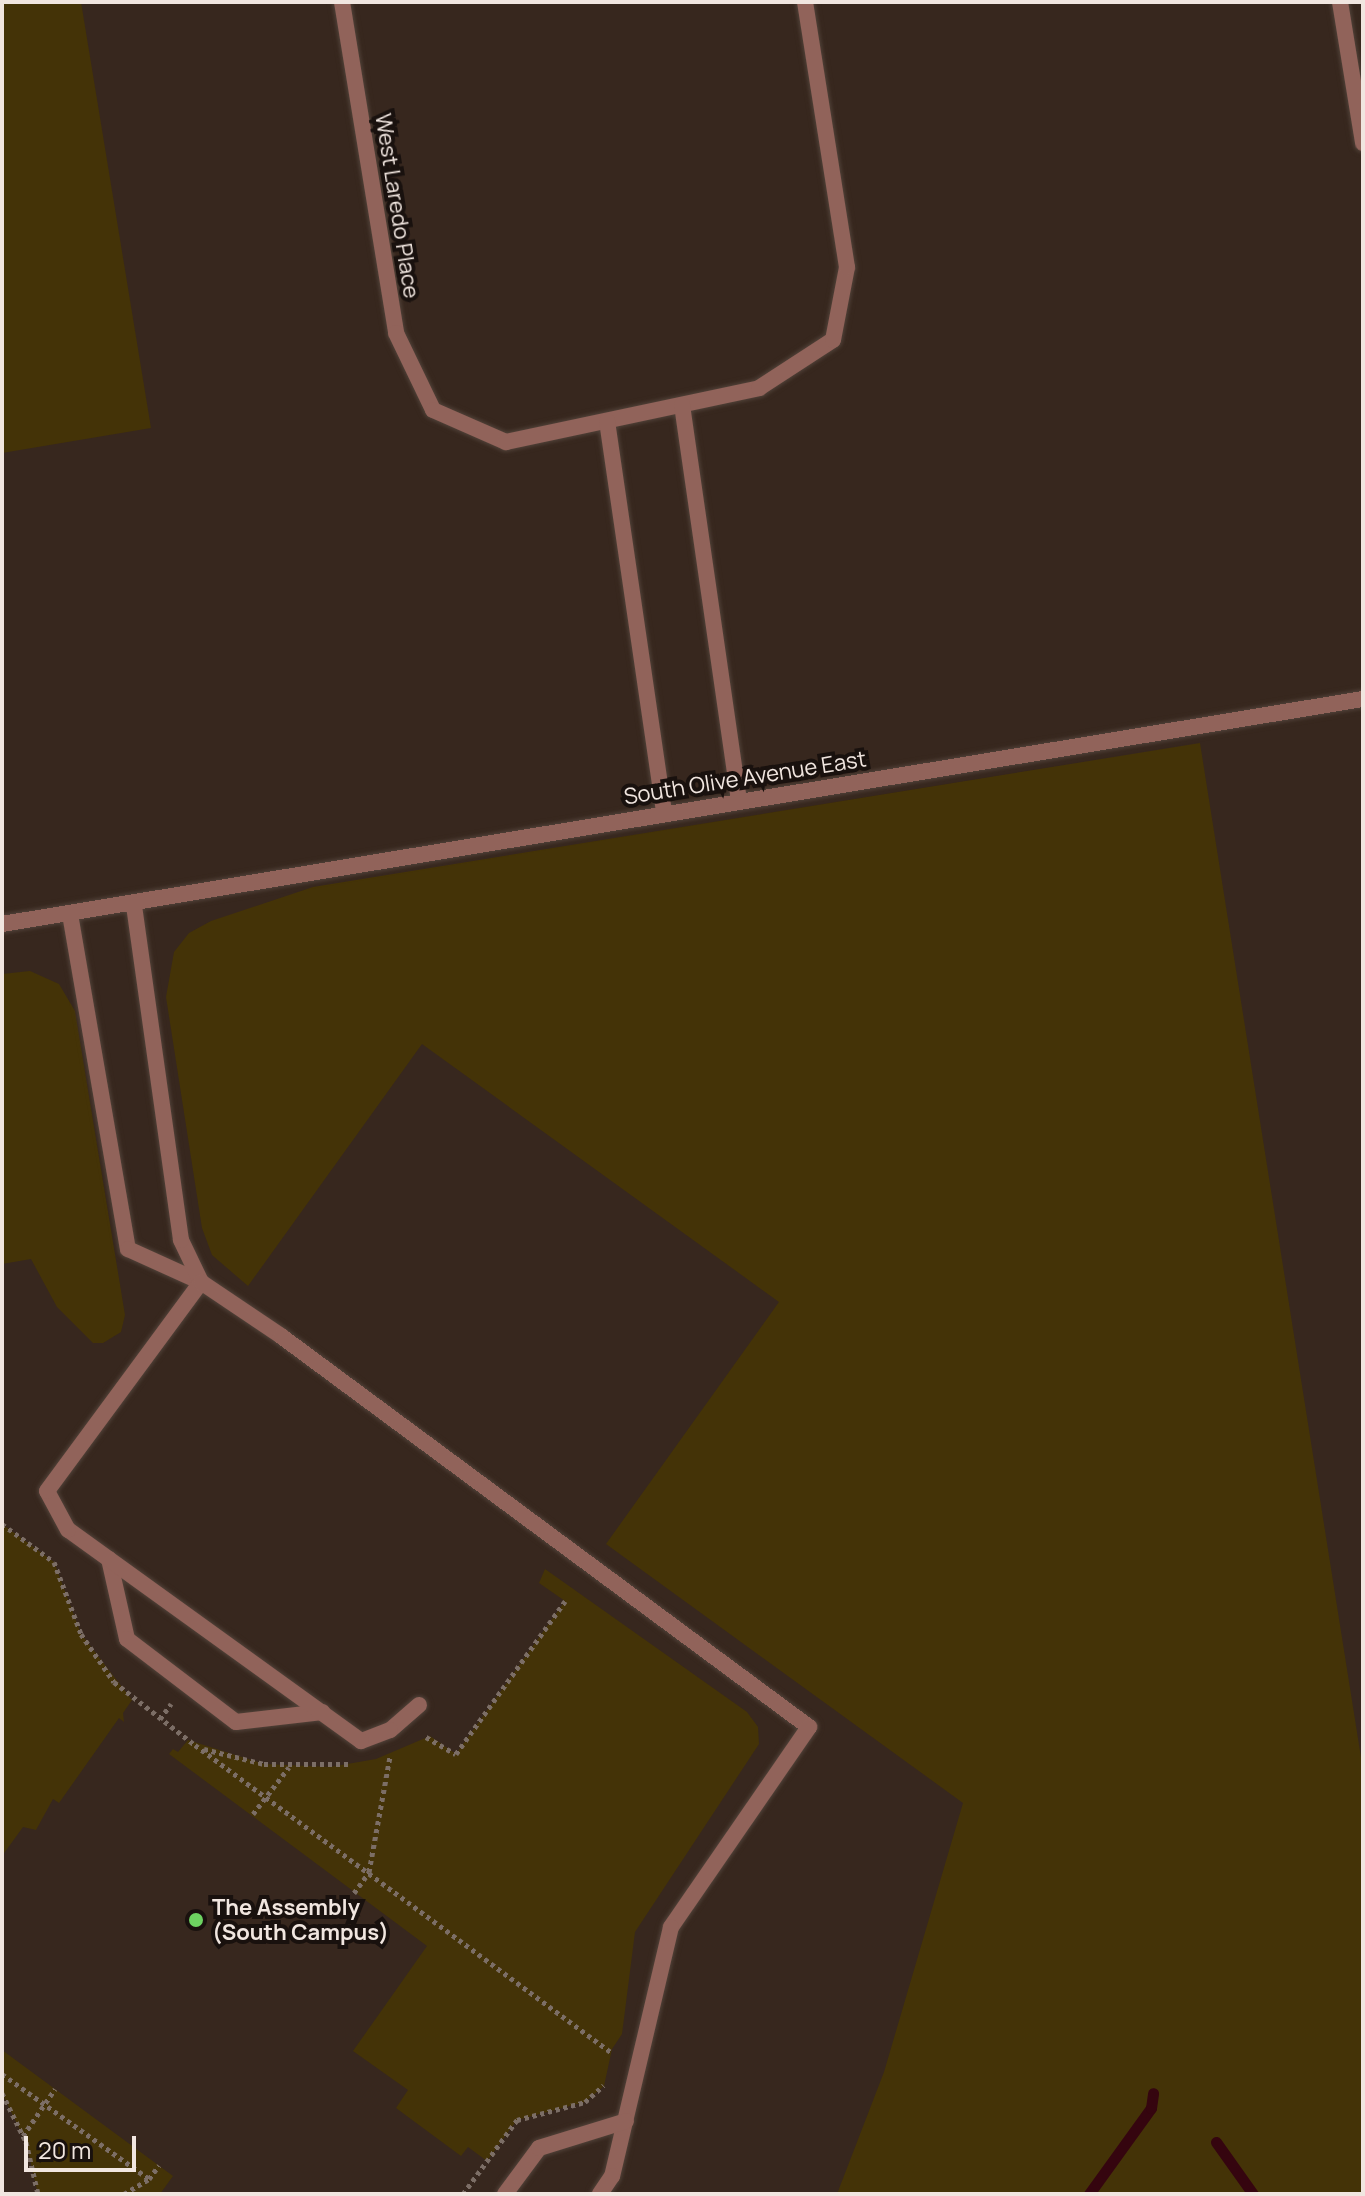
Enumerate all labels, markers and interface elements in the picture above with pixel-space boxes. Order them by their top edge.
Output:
street label: West Laredo Place [369,112,425,300]
street label: South Olive Avenue East [622,746,868,810]
place label: The Assembly (South Campus) [212,1894,389,1946]
marker: The Assembly (South Campus) [187,1911,205,1929]
scale bar [28,2120,140,2170]
text: 20 m [38,2133,91,2166]

